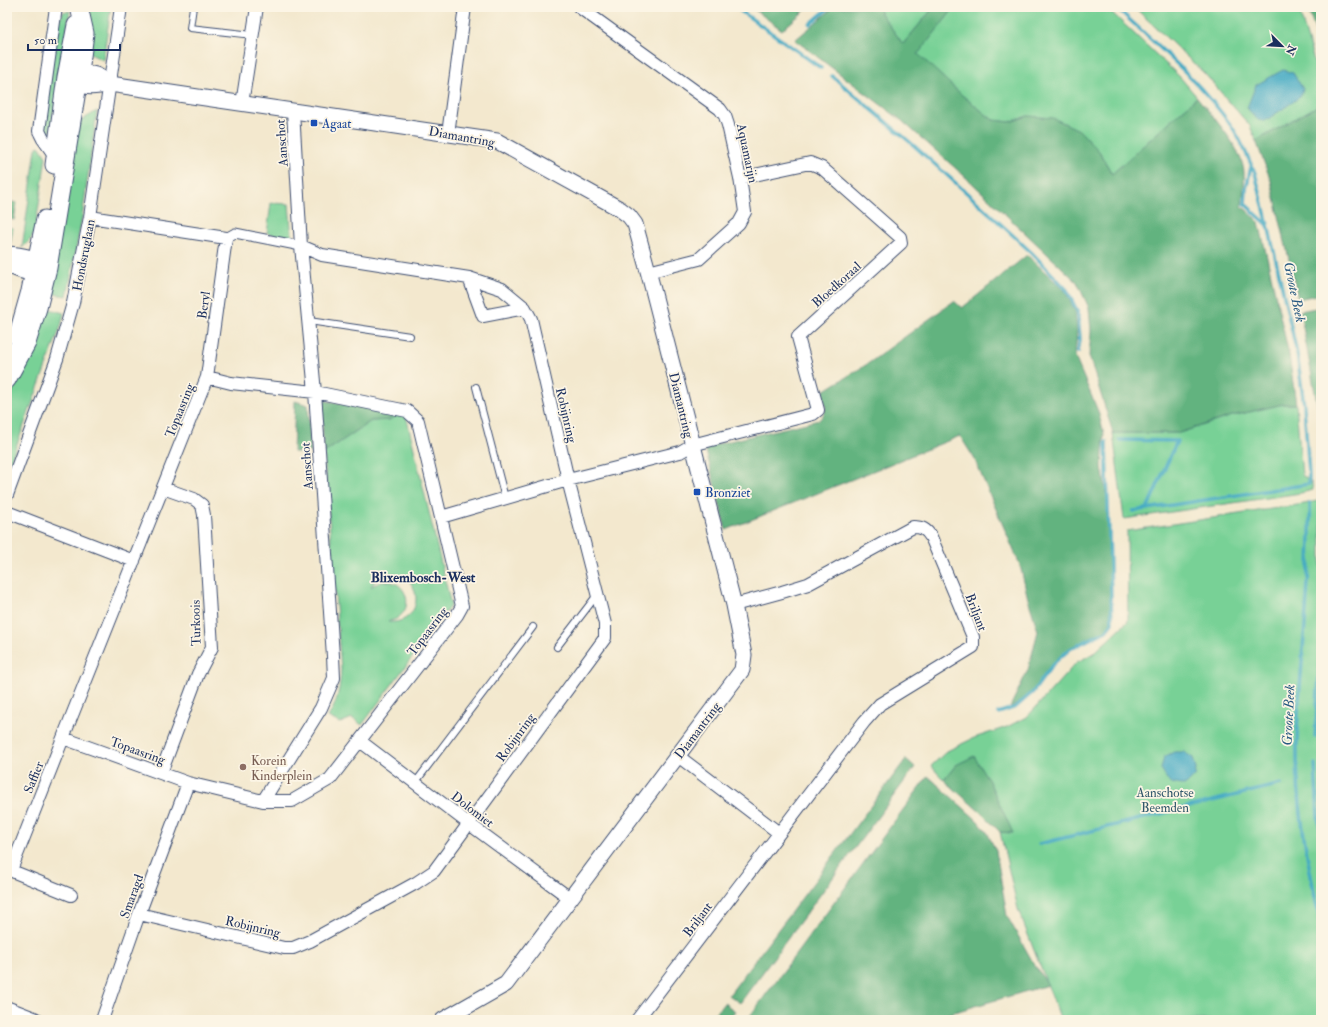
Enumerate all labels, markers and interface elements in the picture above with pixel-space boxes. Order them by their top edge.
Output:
scale bar [28,26,120,52]
north arrow [1262,26,1302,66]
text: 50 m [34,33,58,48]
text: N [1282,42,1299,58]
place label: Agaat [321,116,352,132]
marker: Agaat [309,118,319,128]
street label: Aanschot [272,119,292,168]
street label: Aquamarijn [733,121,761,185]
street label: Diamantring [427,123,497,151]
street label: Hondsruglaan [69,218,99,293]
street label: Bloedkoraal [809,258,865,311]
water label: Groote Beek [1280,260,1309,324]
street label: Beryl [194,290,215,320]
street label: Diamantring [665,371,697,440]
street label: Topaasring [162,380,199,440]
street label: Robijnring [552,386,580,445]
street label: Aanschot [297,442,317,491]
place label: Bronziet [705,485,751,501]
marker: Bronziet [692,487,702,497]
district label: Blixembosch-West [371,569,476,586]
street label: Briljant [962,591,991,634]
street label: Turkoois [188,599,204,646]
street label: Topaasring [404,603,453,660]
water label: Groote Beek [1278,684,1299,746]
street label: Diamantring [671,699,725,762]
street label: Robijnring [493,710,539,765]
street label: Topaasring [108,734,168,769]
place label: Korein Kinderplein [251,753,313,785]
street label: Saffier [20,759,48,796]
marker: Korein Kinderplein [238,762,248,772]
park label: Aanschotse Beemden [1135,785,1194,816]
street label: Dolomiet [448,789,497,831]
street label: Smaragd [117,872,147,921]
street label: Briljant [680,899,716,940]
street label: Robijnring [224,913,283,941]

